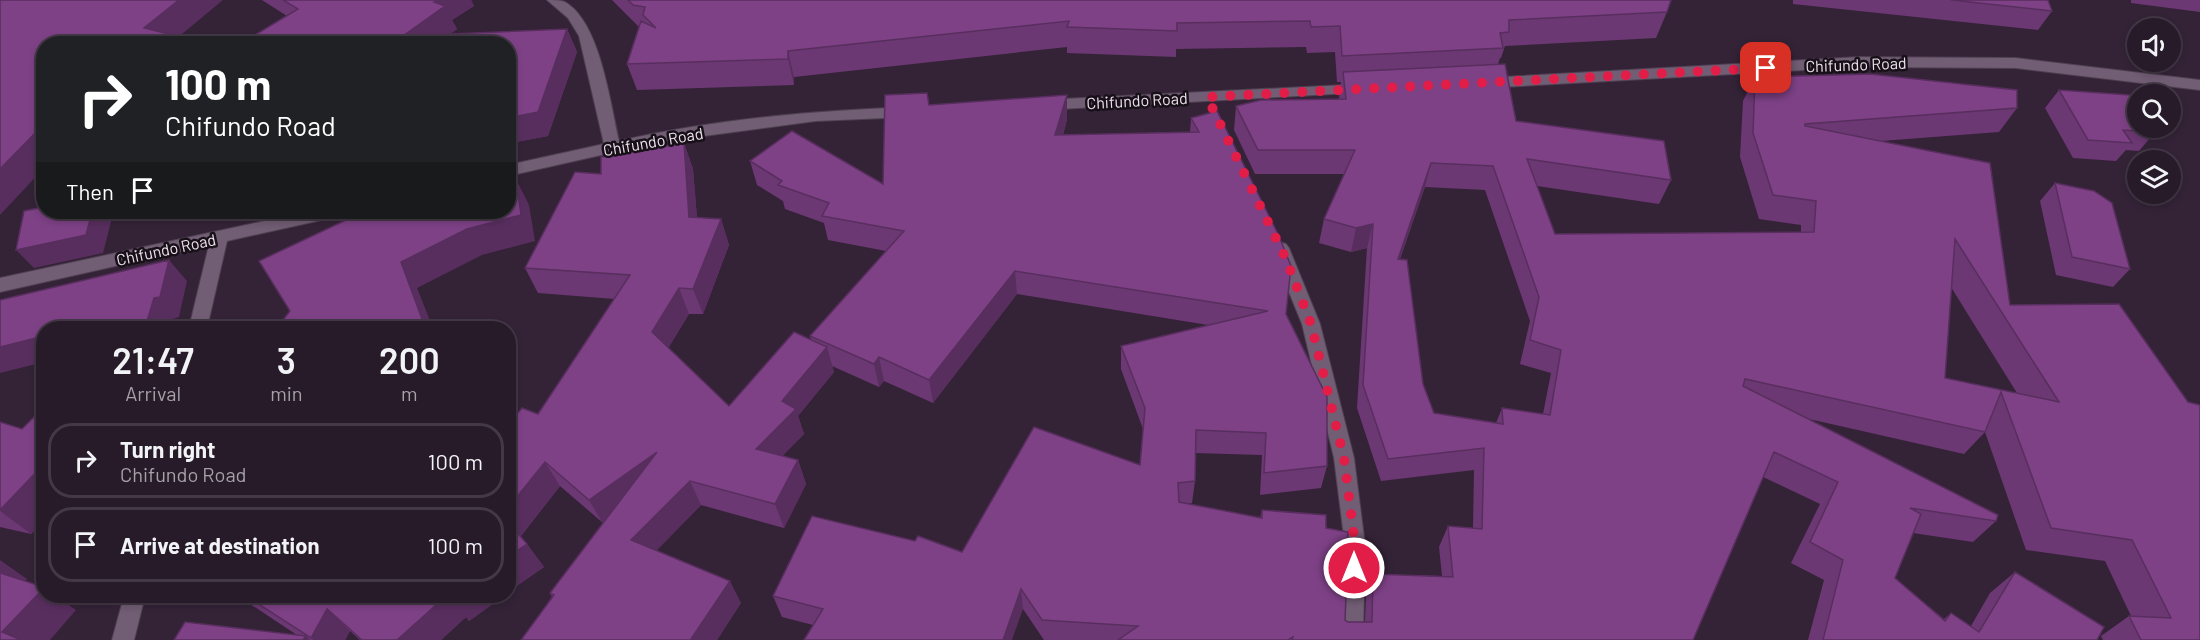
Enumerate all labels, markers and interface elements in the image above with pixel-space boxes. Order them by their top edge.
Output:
map controls [2127,18,2181,204]
button: sound [2127,18,2181,72]
pin [1740,42,1791,93]
icon: arrive [1749,51,1782,84]
street label: Chifundo Road [1805,53,1907,75]
text: 100 m [165,58,271,108]
icon: right [66,60,144,138]
button: search [2127,84,2181,138]
street label: Chifundo Road [1086,88,1188,112]
text: Chifundo Road [165,109,336,141]
street label: Chifundo Road [602,123,704,159]
button: layers [2127,150,2181,204]
icon: arrive [126,174,159,207]
text: Then [66,178,114,204]
street label: Chifundo Road [115,229,217,269]
text: 21:47 [112,338,194,381]
text: 3 [277,338,296,381]
text: 200 [379,338,440,381]
text: Arrival [125,381,181,405]
text: min [270,381,303,405]
text: m [401,381,418,405]
text: Turn right [120,436,215,462]
icon: right [69,444,102,477]
text: 100 m [428,448,483,474]
text: Chifundo Road [120,462,247,486]
icon: arrive [69,528,102,561]
text: Arrive at destination [120,532,319,558]
text: 100 m [428,532,483,558]
position arrow [1322,536,1386,600]

